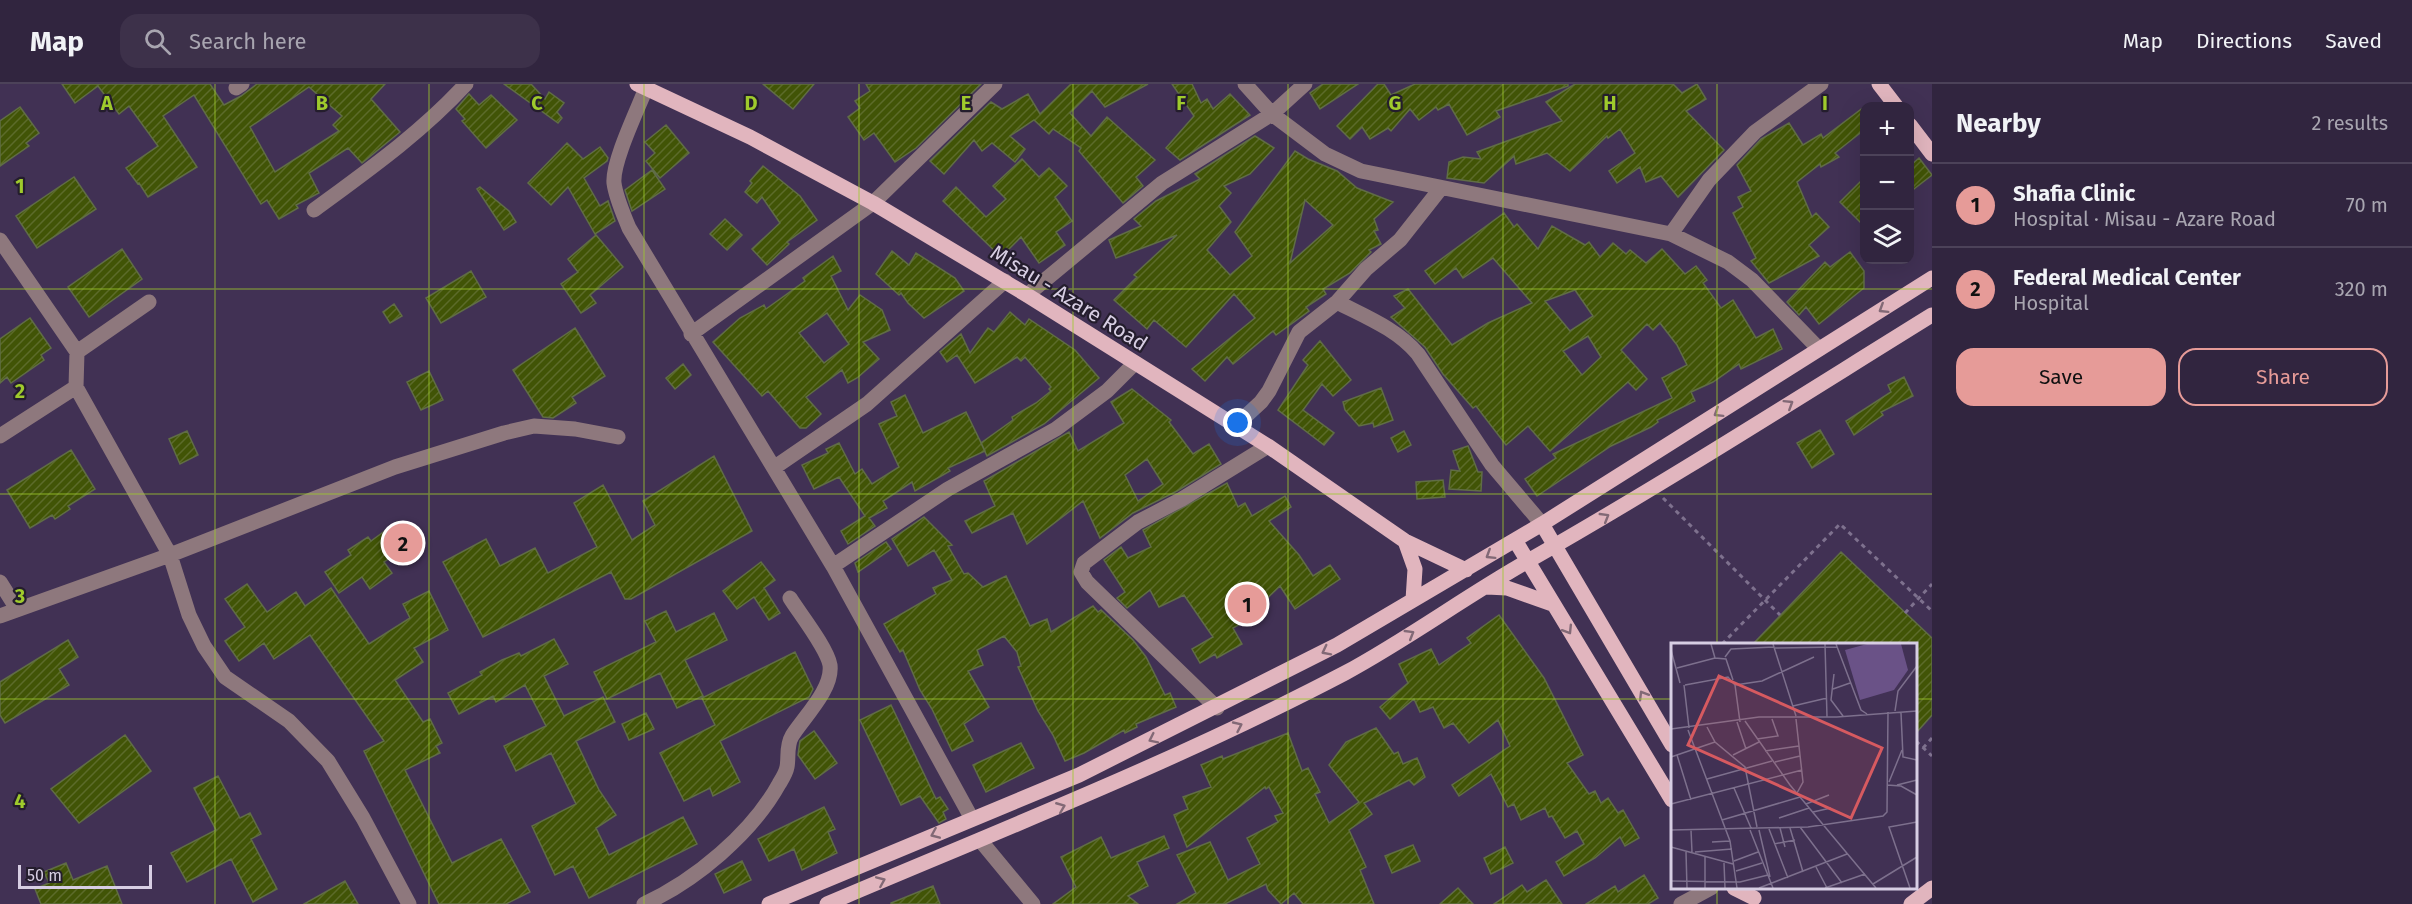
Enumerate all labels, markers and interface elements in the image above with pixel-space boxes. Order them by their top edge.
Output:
search box [120,14,540,68]
text: Map [30,25,84,58]
icon: search [141,25,174,58]
text: Search here [189,28,307,55]
text: Map [2123,28,2163,54]
text: Directions [2196,28,2292,54]
text: Saved [2325,28,2382,54]
text: A [100,91,114,115]
text: B [316,91,328,115]
text: C [531,91,543,115]
text: D [744,91,758,115]
text: E [961,91,971,115]
text: F [1176,91,1186,115]
text: G [1389,91,1401,115]
text: H [1603,91,1617,115]
text: I [1822,91,1828,115]
map controls [1860,102,1914,264]
button: + [1860,102,1914,156]
text: Nearby [1956,108,2041,139]
text: 2 results [2311,111,2388,135]
button: − [1860,156,1914,210]
text: 1 [15,174,25,198]
text: Shafia Clinic [2013,180,2135,207]
text: 1 [1971,193,1980,217]
text: 70 m [2346,193,2388,217]
text: Hospital · Misau - Azare Road [2013,207,2276,231]
button: layers [1860,210,1914,264]
street label: Misau - Azare Road [986,239,1152,357]
text: Federal Medical Center [2013,264,2241,291]
text: 2 [1970,277,1981,301]
text: 320 m [2335,277,2388,301]
text: Hospital [2013,291,2089,315]
one-way arrow [1878,302,1889,313]
button: Save [1956,348,2166,406]
button: Share [2178,348,2388,406]
text: 2 [15,379,25,403]
one-way arrow [1783,399,1793,411]
one-way arrow [1714,406,1725,417]
your location [1223,408,1252,437]
one-way arrow [1599,512,1609,524]
pin: 2 [384,520,422,566]
one-way arrow [1486,548,1497,559]
pin: 1 [1228,582,1266,626]
text: 3 [14,584,25,608]
one-way arrow [1560,624,1572,634]
one-way arrow [1404,629,1414,641]
inset map [1671,643,1917,889]
one-way arrow [1322,644,1333,655]
one-way arrow [1638,691,1650,701]
one-way arrow [1232,722,1243,734]
one-way arrow [1148,732,1159,743]
text: 4 [14,789,26,813]
one-way arrow [1054,802,1065,814]
one-way arrow [931,827,942,839]
scale bar [18,862,152,890]
text: 50 m [27,866,62,885]
one-way arrow [874,876,885,888]

